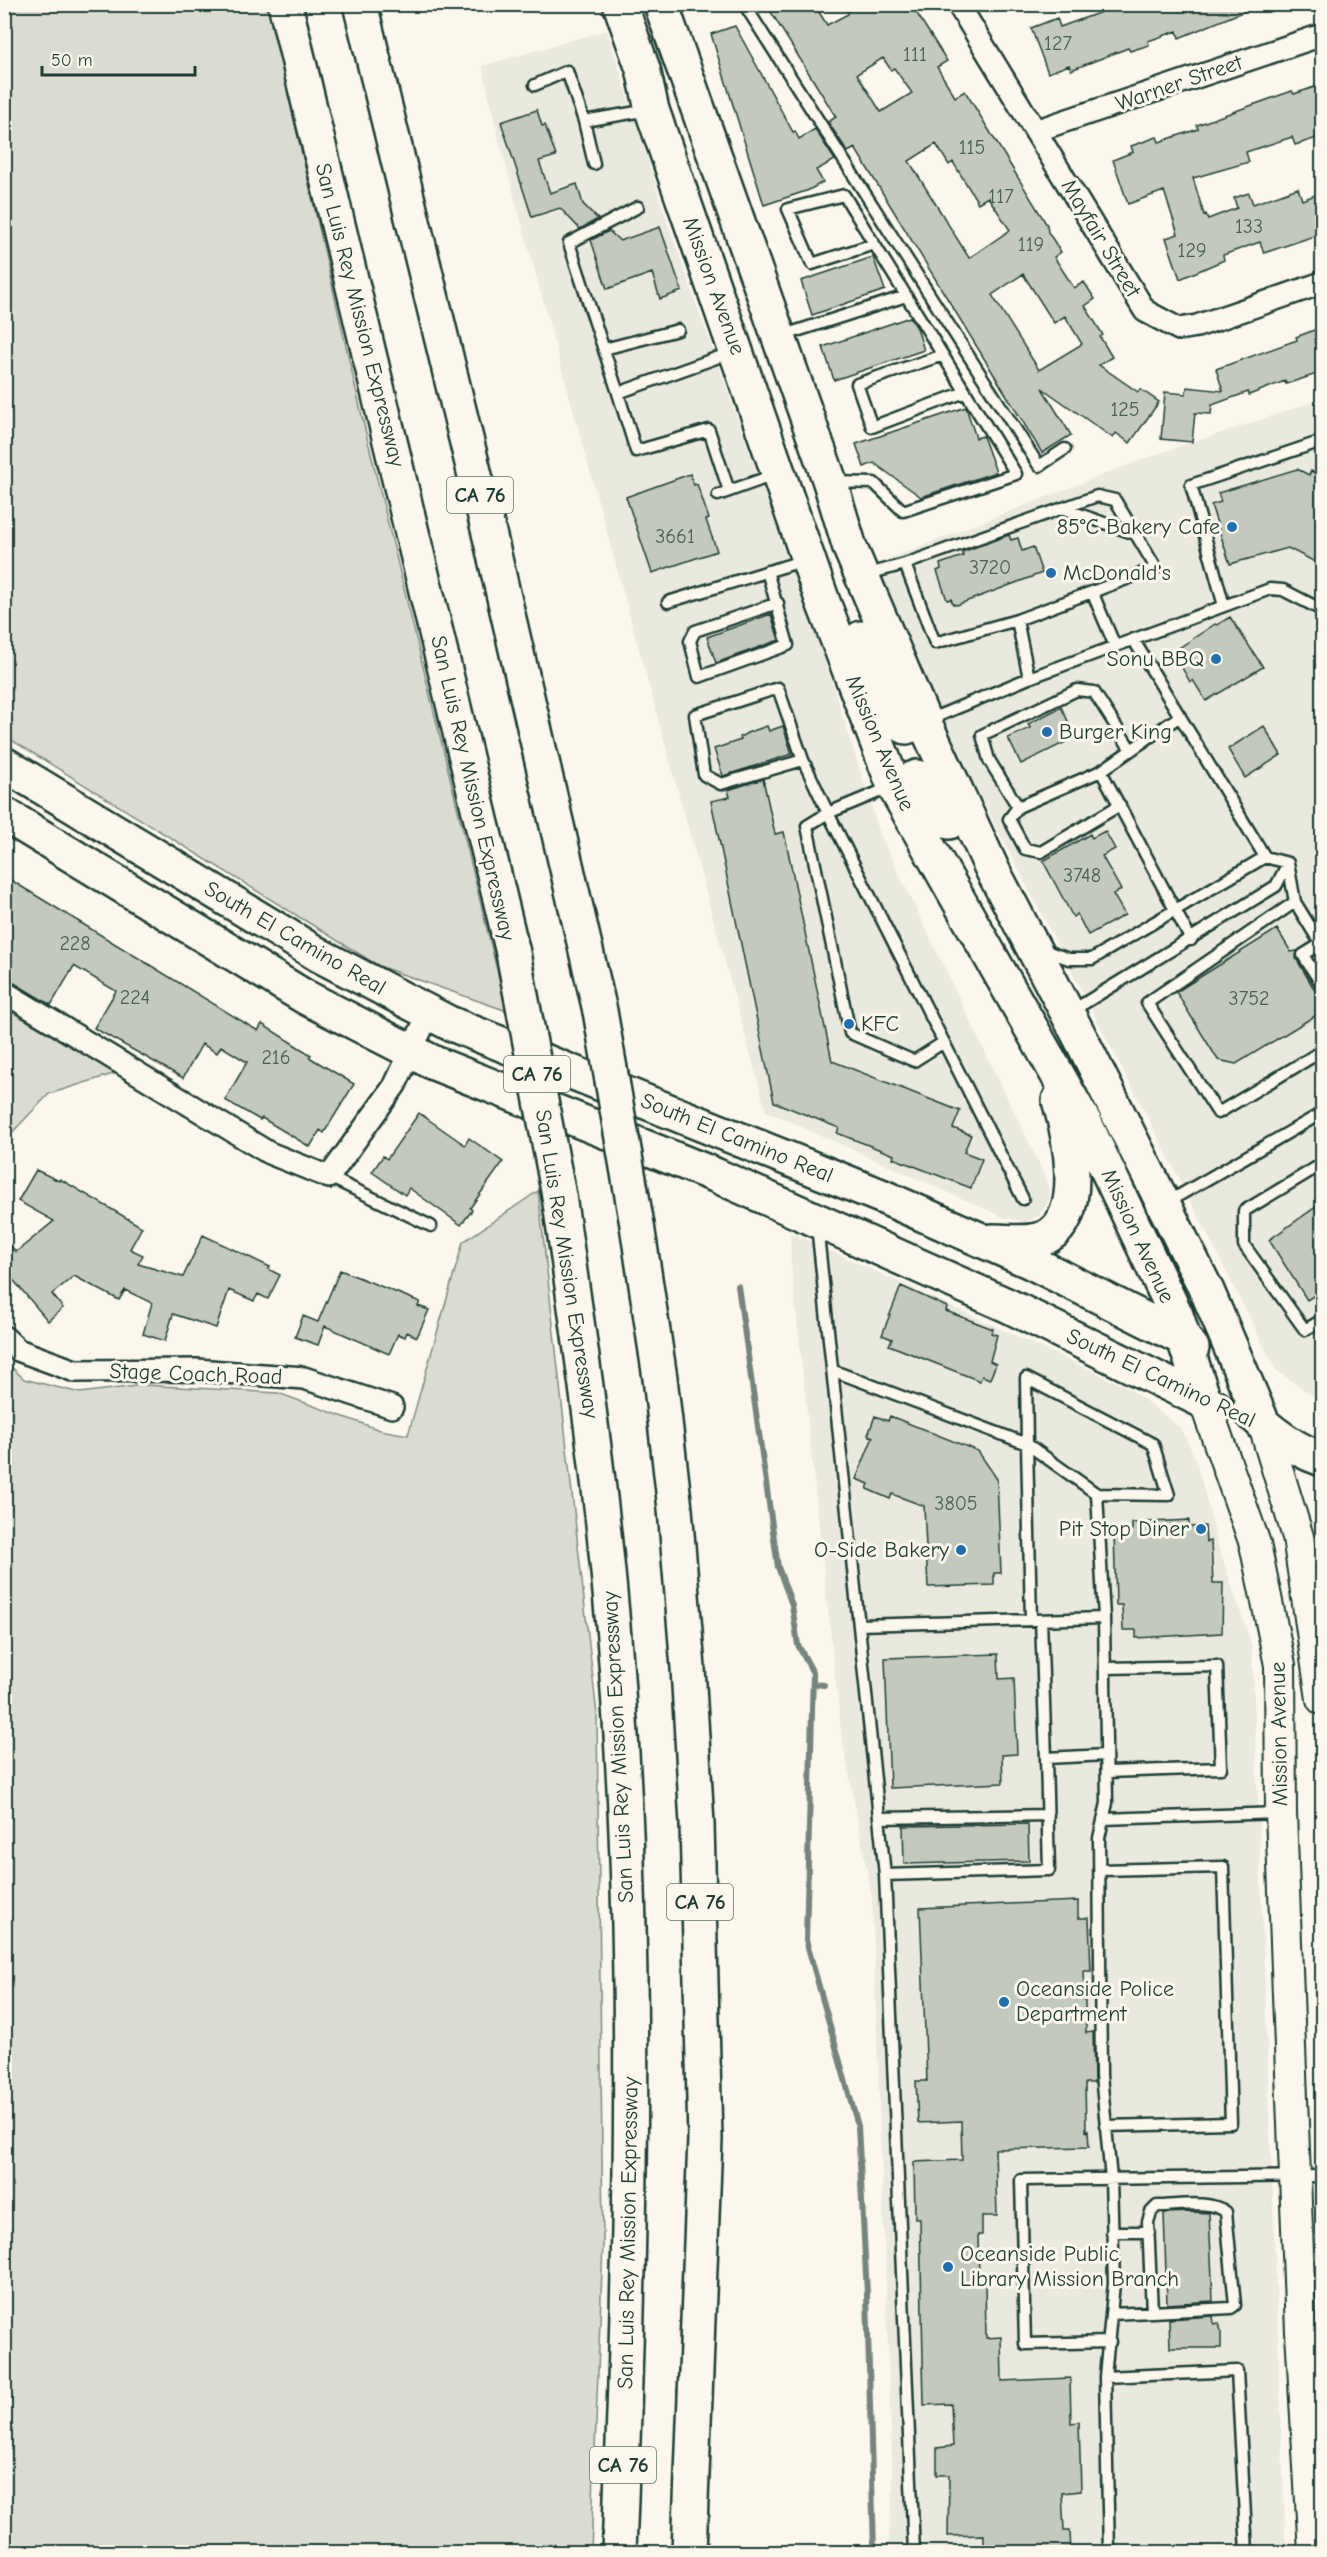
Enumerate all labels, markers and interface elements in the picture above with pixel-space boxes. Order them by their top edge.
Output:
house number: 127 [1044,32,1072,55]
scale bar [42,39,195,77]
house number: 111 [903,43,927,66]
street label: Warner Street [1112,49,1246,117]
text: 50 m [51,50,93,71]
house number: 115 [959,136,985,159]
street label: San Luis Rey Mission Expressway [310,160,410,470]
street label: Mayfair Street [1056,174,1147,302]
house number: 117 [988,185,1014,208]
street label: Mission Avenue [677,213,751,359]
house number: 133 [1235,215,1263,238]
house number: 119 [1018,233,1044,256]
house number: 129 [1178,239,1207,262]
house number: 125 [1110,398,1140,421]
road number: CA 76 [447,477,513,513]
place label: 85°C Bakery Cafe [1057,514,1220,540]
marker: 85°C Bakery Cafe [1225,520,1239,534]
house number: 3661 [655,525,695,548]
house number: 3720 [969,556,1011,579]
place label: McDonald's [1063,560,1171,586]
marker: McDonald's [1044,566,1058,580]
street label: San Luis Rey Mission Expressway [425,633,521,943]
place label: Sonu BBQ [1107,646,1204,672]
marker: Sonu BBQ [1209,652,1223,666]
street label: Mission Avenue [840,671,920,815]
place label: Burger King [1059,719,1172,745]
marker: Burger King [1040,725,1054,739]
house number: 3748 [1063,864,1101,887]
street label: South El Camino Real [200,875,390,1001]
house number: 228 [59,932,91,955]
house number: 224 [120,986,150,1009]
house number: 3752 [1229,987,1269,1010]
place label: KFC [861,1011,899,1037]
marker: KFC [842,1017,856,1031]
house number: 216 [261,1046,291,1069]
road number: CA 76 [504,1056,570,1092]
street label: South El Camino Real [637,1088,837,1188]
street label: San Luis Rey Mission Expressway [530,1108,604,1420]
street label: Mission Avenue [1096,1165,1180,1307]
street label: South El Camino Real [1063,1323,1259,1433]
street label: Stage Coach Road [109,1358,283,1390]
house number: 3805 [934,1492,978,1515]
place label: Pit Stop Diner [1059,1516,1189,1542]
marker: Pit Stop Diner [1194,1522,1208,1536]
place label: O-Side Bakery [814,1537,949,1563]
marker: O-Side Bakery [954,1543,968,1557]
street label: San Luis Rey Mission Expressway [597,1590,639,1904]
street label: Mission Avenue [1265,1661,1293,1807]
road number: CA 76 [667,1884,733,1920]
place label: Oceanside Police Department [1016,1976,1174,2027]
marker: Oceanside Police Department [997,1995,1011,2009]
street label: San Luis Rey Mission Expressway [612,2076,644,2389]
place label: Oceanside Public Library Mission Branch [960,2241,1179,2292]
marker: Oceanside Public Library Mission Branch [941,2260,955,2274]
road number: CA 76 [590,2447,656,2483]

